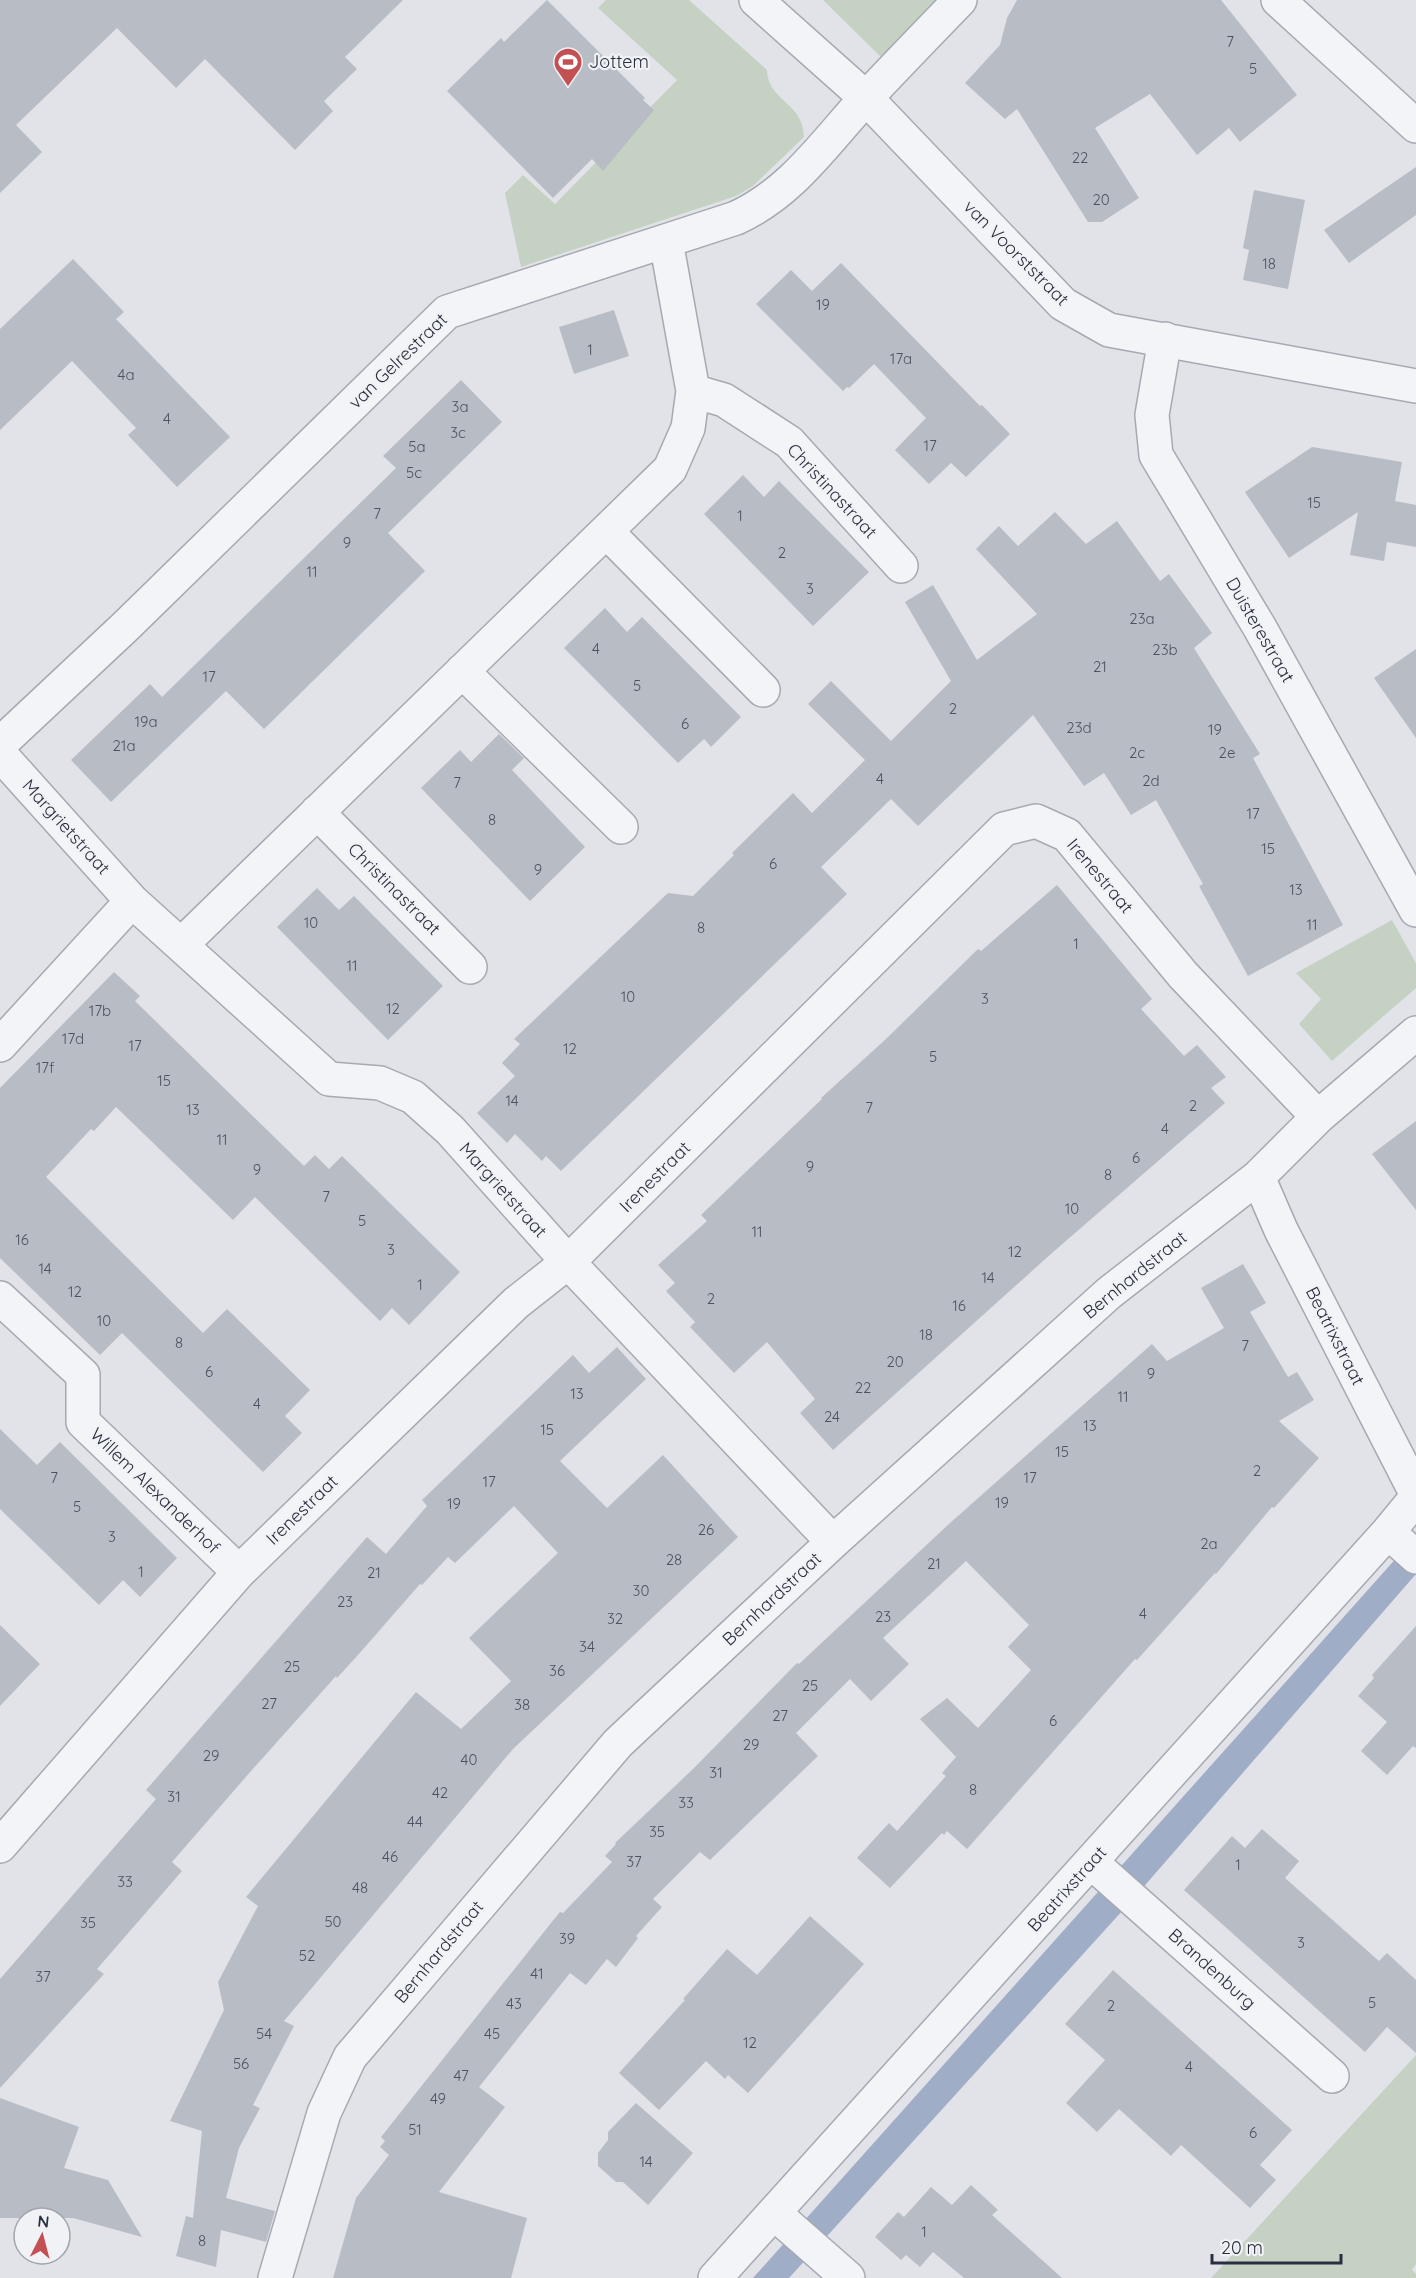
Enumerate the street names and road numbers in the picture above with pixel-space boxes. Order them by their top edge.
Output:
street label: van Voorststraat [959,195,1074,310]
street label: van Gelrestraat [343,308,452,414]
street label: Christinastraat [782,438,882,543]
street label: Duisterestraat [1221,573,1300,686]
street label: Margrietstraat [18,774,115,879]
street label: Irenestraat [1062,833,1138,918]
street label: Christinastraat [343,837,446,940]
street label: Irenestraat [614,1136,695,1217]
street label: Margrietstraat [455,1137,552,1242]
street label: Bernhardstraat [1078,1226,1191,1324]
street label: Beatrixstraat [1301,1283,1370,1389]
street label: Willem Alexanderhof [85,1423,226,1559]
street label: Irenestraat [261,1470,342,1550]
street label: Bernhardstraat [717,1547,826,1650]
street label: Beatrixstraat [1022,1841,1111,1936]
street label: Bernhardstraat [389,1896,488,2008]
street label: Brandenburg [1164,1923,1261,2014]

